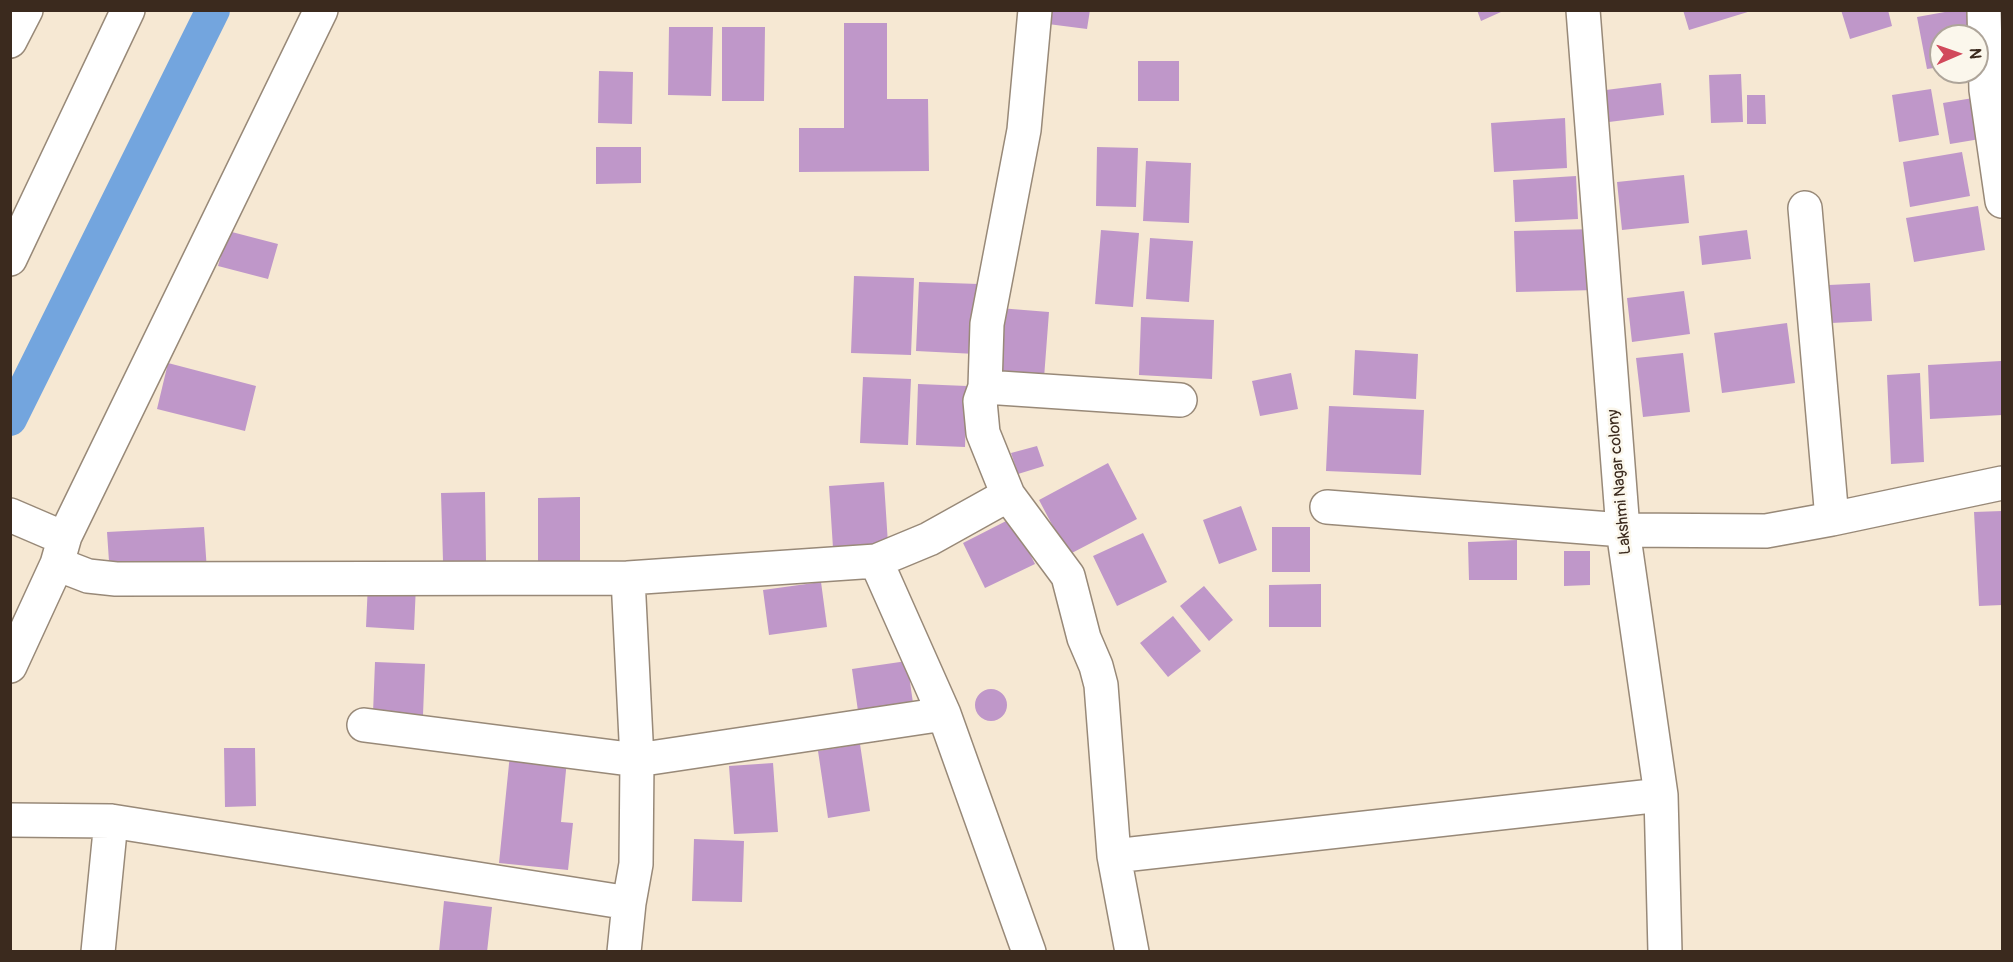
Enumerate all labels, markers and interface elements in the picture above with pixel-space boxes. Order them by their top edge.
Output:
north arrow [1929,24,1989,84]
text: N [1965,48,1985,59]
street label: Lakshmi Nagar colony [1604,409,1636,555]

